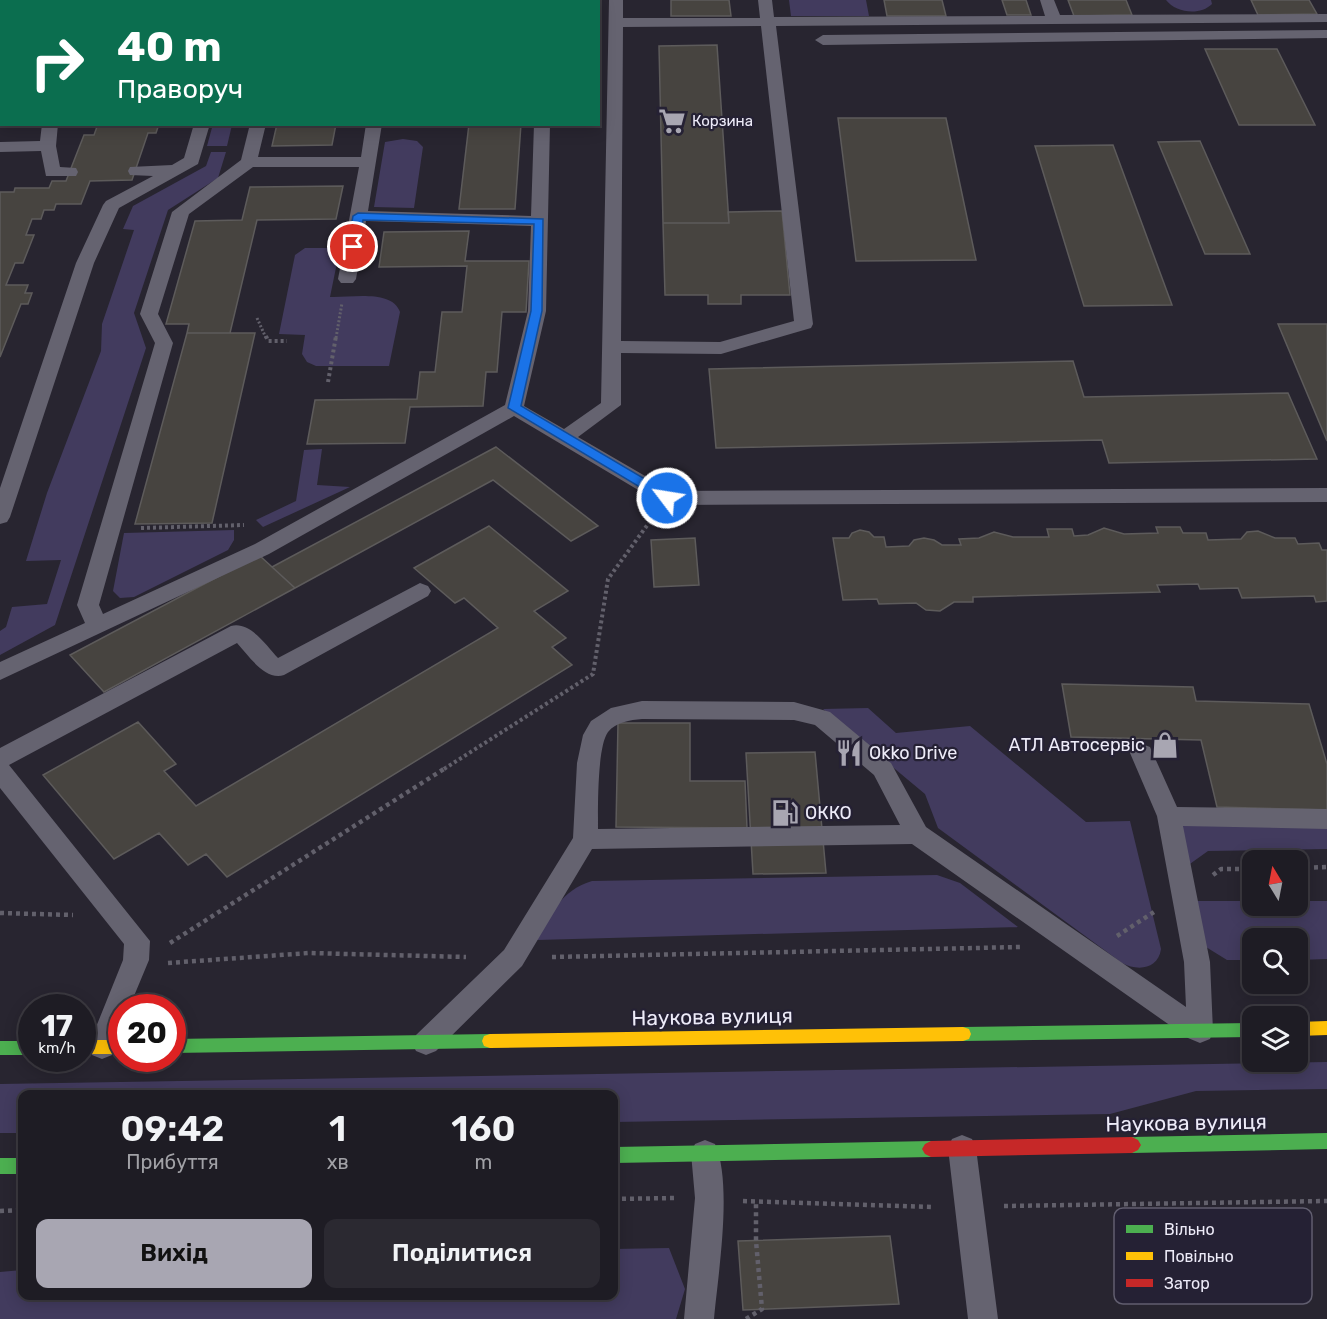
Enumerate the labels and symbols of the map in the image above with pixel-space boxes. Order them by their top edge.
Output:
supermarket icon: Корзина [657,106,687,136]
place label: Корзина [692,112,753,130]
pin [327,221,378,272]
position arrow [635,466,699,530]
shop icon: АТЛ Автосервіс [1150,730,1180,760]
place label: АТЛ Автосервіс [1009,734,1145,756]
restaurant icon: Okko Drive [834,738,864,768]
place label: Okko Drive [869,742,957,764]
fuel station icon: ОККО [770,798,800,828]
place label: ОККО [805,802,852,824]
north arrow [1242,850,1308,916]
speed limit sign: 20 [108,994,186,1072]
street label: Наукова вулиця [631,1003,793,1030]
street label: Наукова вулиця [1105,1109,1267,1136]
legend [1114,1208,1312,1304]
text: Вільно [1164,1220,1215,1239]
text: Повільно [1164,1247,1234,1266]
text: Затор [1164,1274,1210,1293]

